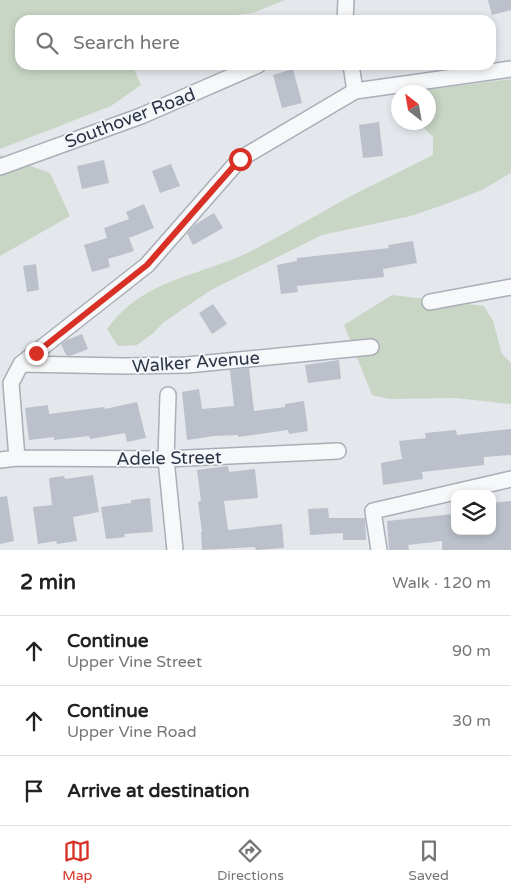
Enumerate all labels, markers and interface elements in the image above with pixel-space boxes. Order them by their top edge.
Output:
search box [15,15,496,70]
icon: search [33,29,61,57]
text: Search here [73,32,180,54]
street label: Southover Road [62,83,198,153]
north arrow [391,85,436,130]
route start [229,148,252,171]
route end [25,342,48,365]
street label: Walker Avenue [131,347,261,377]
street label: Adele Street [116,446,222,470]
map controls [451,490,496,535]
button: layers [451,490,496,535]
text: 2 min [20,570,76,595]
text: Walk · 120 m [392,573,491,593]
text: Continue [67,630,149,652]
icon: ahead [20,637,48,665]
text: 90 m [452,641,491,661]
text: Upper Vine Street [67,652,202,672]
text: Continue [67,700,149,722]
icon: ahead [20,707,48,735]
text: 30 m [452,711,491,731]
text: Upper Vine Road [67,722,196,742]
icon: arrive [20,777,48,805]
text: Arrive at destination [67,780,250,802]
tab: Map [62,837,92,884]
tab: Directions [217,837,284,884]
tab: Saved [408,837,449,884]

